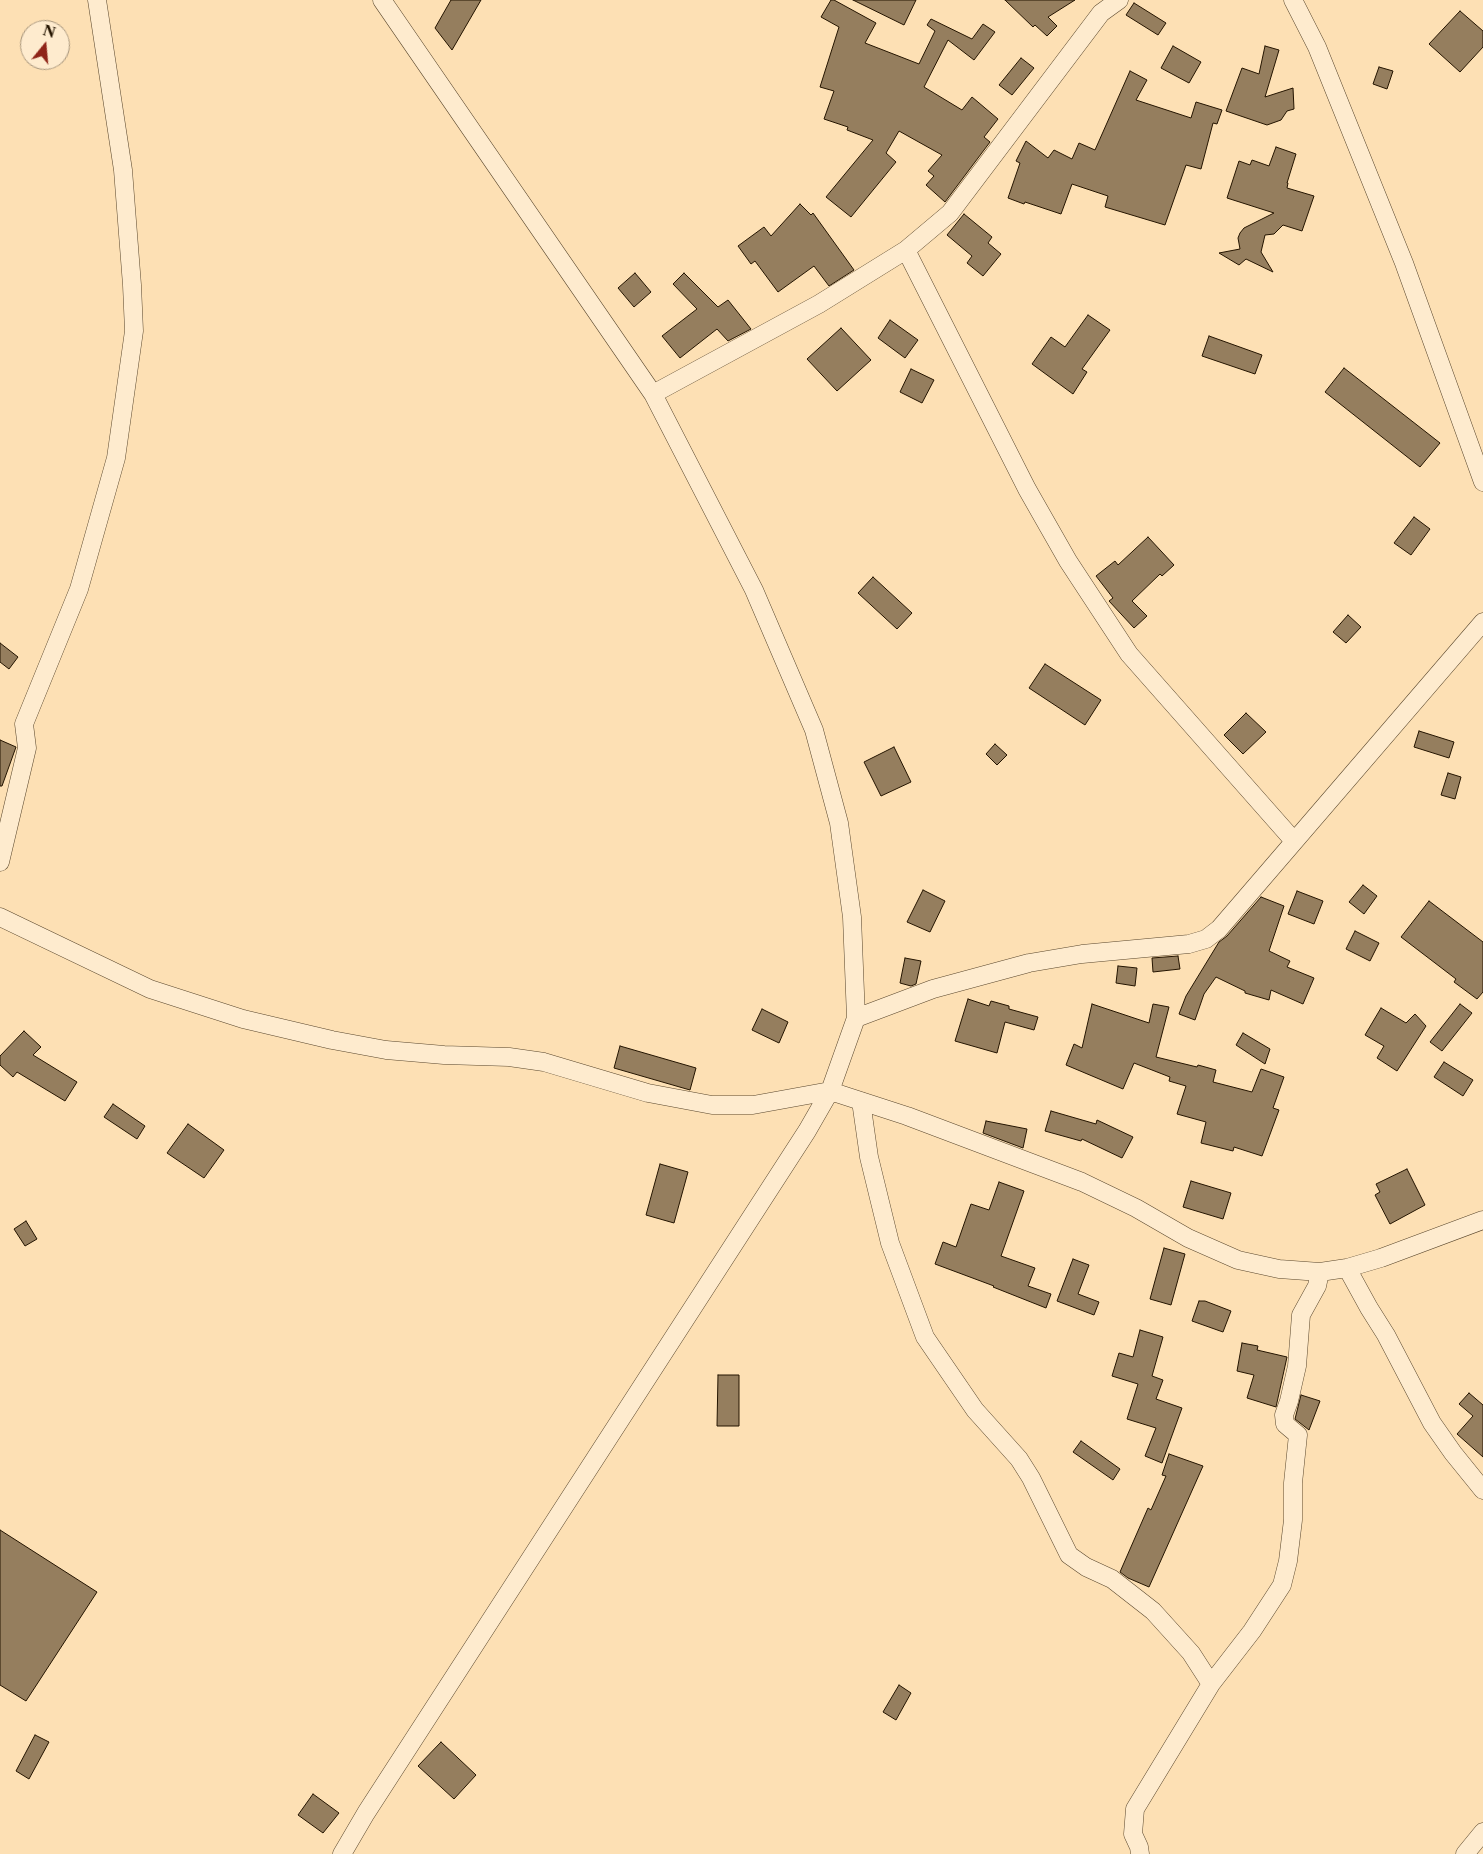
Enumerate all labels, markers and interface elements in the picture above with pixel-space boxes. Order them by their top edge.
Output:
north arrow [20,20,70,70]
text: N [41,21,58,42]

